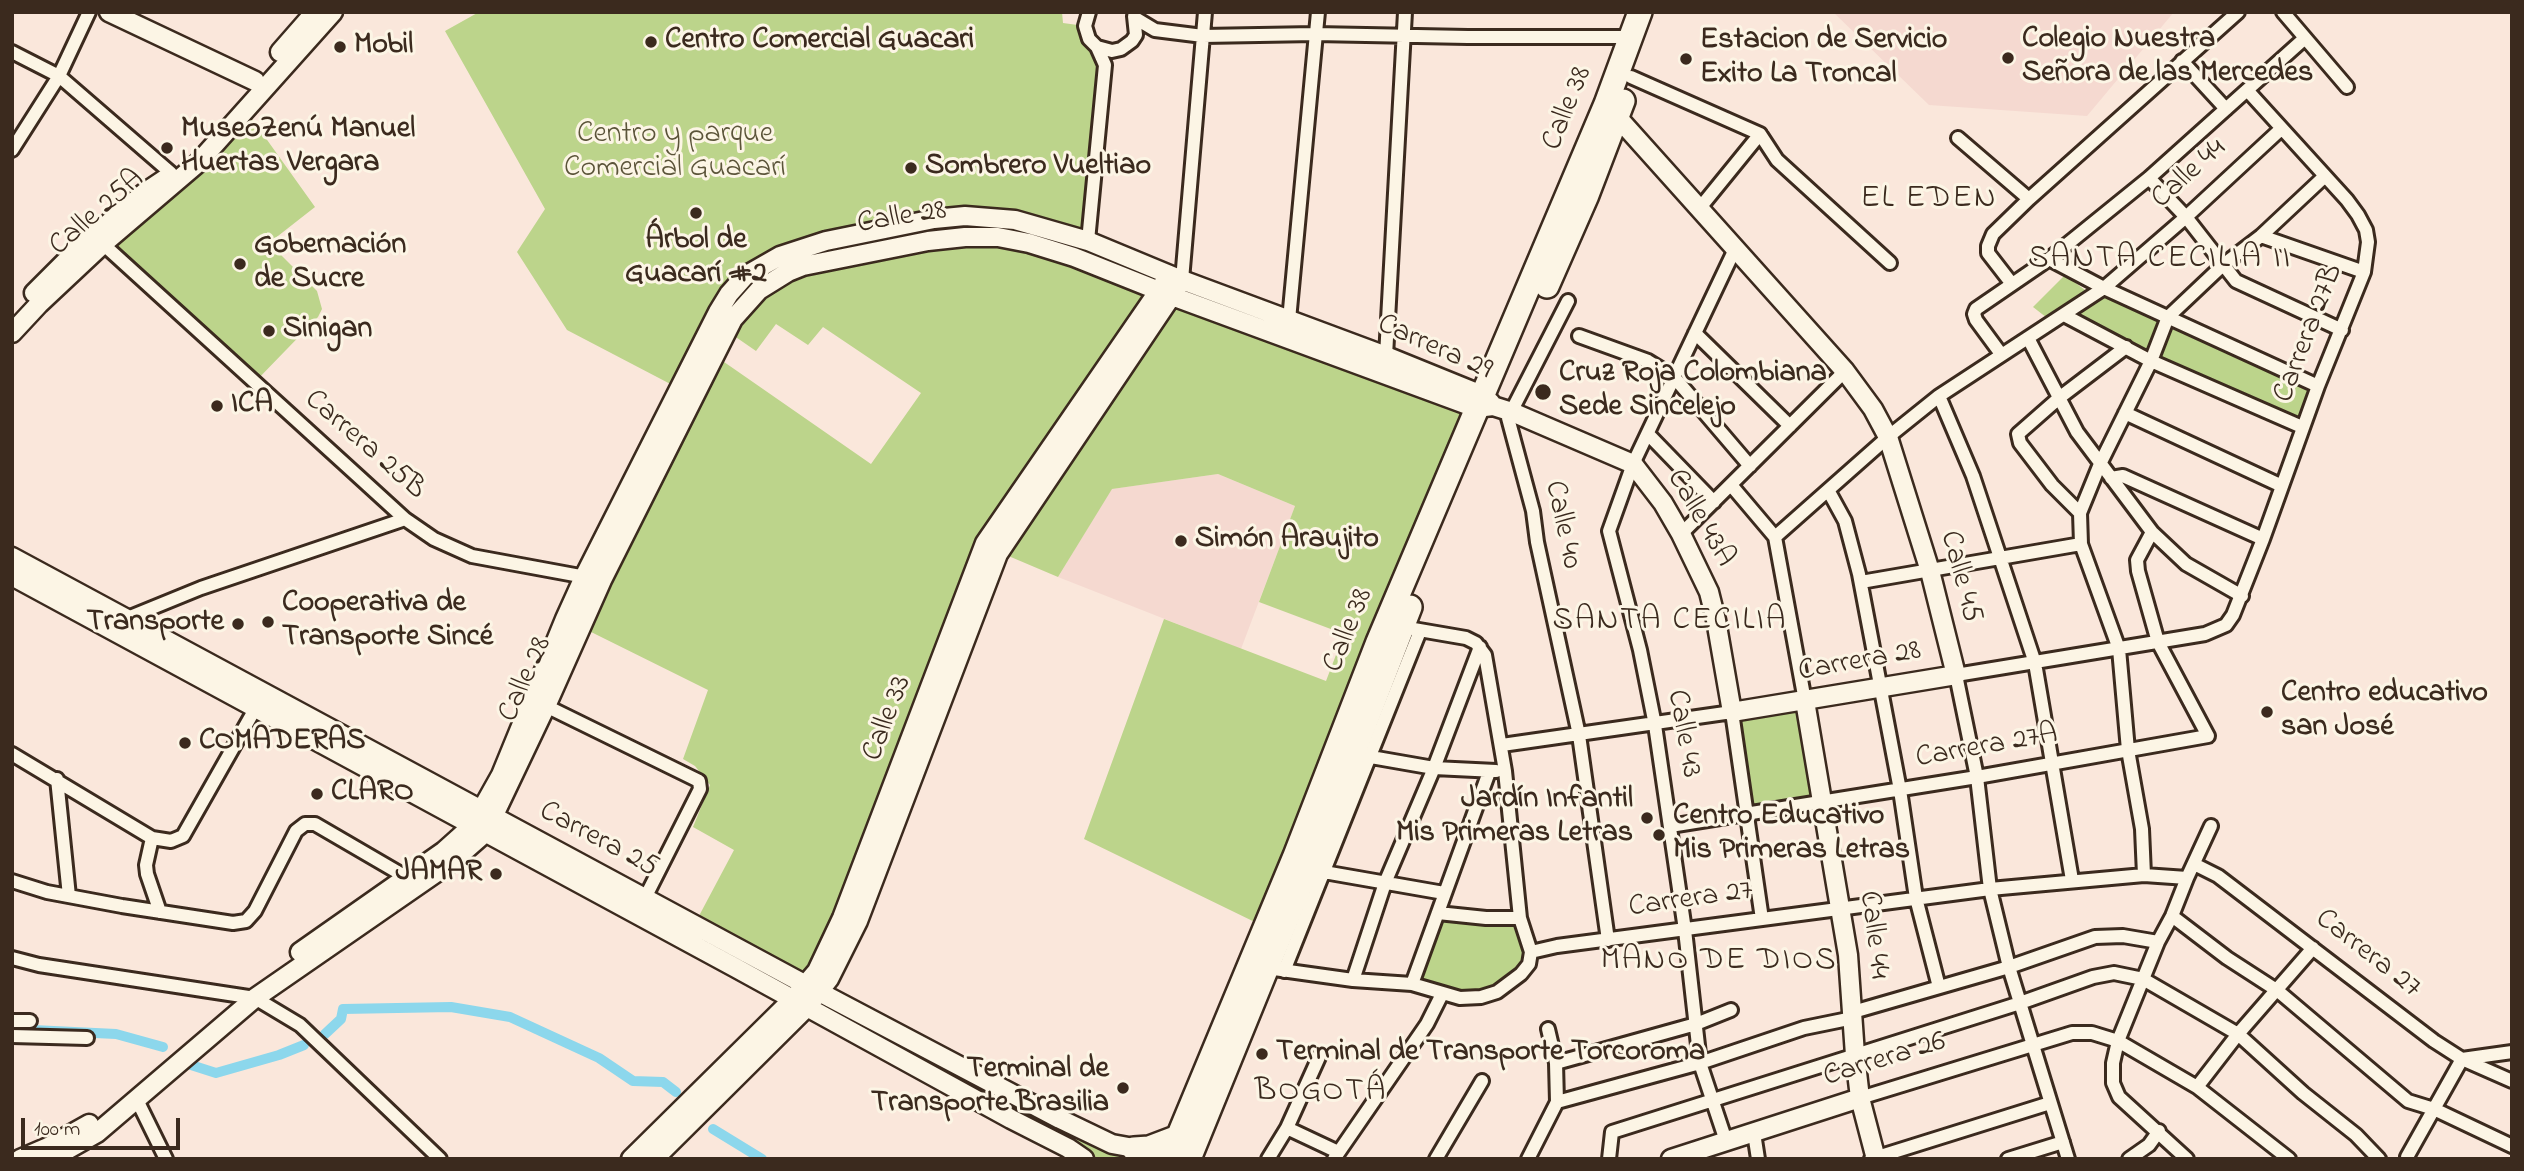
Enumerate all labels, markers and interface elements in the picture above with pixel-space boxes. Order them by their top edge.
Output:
place label: Colegio Nuestra Señora de las Mercedes [2022,23,2313,93]
place label: Centro Comercial Guacari [665,24,974,60]
place label: Estacion de Servicio Exito La Troncal [1700,24,1947,94]
place label: Mobil [354,29,413,65]
marker: Centro Comercial Guacari [643,34,659,50]
marker: Mobil [332,39,348,55]
marker: Colegio Nuestra Señora de las Mercedes [2000,50,2016,66]
marker: Estacion de Servicio Exito La Troncal [1678,51,1694,67]
street label: Calle 38 [1536,62,1602,156]
place label: MuseoZenú Manuel Huertas Vergara [181,113,415,184]
park label: Centro y parque Comercial Guacarí [564,118,786,188]
street label: Calle 44 [2145,132,2235,218]
marker: MuseoZenú Manuel Huertas Vergara [159,140,175,156]
place label: Sombrero Vueltiao [925,150,1151,186]
marker: Sombrero Vueltiao [903,160,919,176]
street label: Calle 25A [43,163,153,265]
district label: EL EDEN [1861,182,1997,220]
street label: Calle 28 [855,194,949,244]
marker: Árbol de Guacarí #2 [688,205,704,221]
place label: Árbol de Guacarí #2 [625,224,767,294]
place label: Gobernación de Sucre [254,229,406,300]
district label: SANTA CECILIA II [2030,242,2290,280]
marker: Gobernación de Sucre [232,256,248,272]
street label: Carrera 27B [2267,260,2353,408]
street label: Carrera 29 [1371,308,1497,390]
place label: Sinigan [283,313,372,349]
marker: Sinigan [261,323,277,339]
place label: Cruz Roja Colombiana Sede Sincelejo [1559,357,1827,428]
marker: Cruz Roja Colombiana Sede Sincelejo [1533,382,1553,402]
street label: Carrera 25B [296,383,432,509]
place label: ICA [231,388,273,424]
marker: ICA [209,398,225,414]
street label: Calle 43A [1657,464,1741,574]
street label: Calle 40 [1534,478,1588,572]
place label: Simón Araujito [1195,523,1379,559]
street label: Calle 45 [1930,527,1988,627]
marker: Simón Araujito [1173,533,1189,549]
street label: Calle 38 [1317,584,1383,678]
place label: Cooperativa de Transporte Sincé [282,587,493,658]
district label: SANTA CECILIA [1554,604,1786,642]
place label: Transporte [87,606,224,642]
marker: Cooperativa de Transporte Sincé [260,614,276,630]
marker: Transporte [230,616,246,632]
street label: Calle 28 [492,632,562,728]
street label: Carrera 28 [1796,635,1924,691]
street label: Calle 33 [856,671,922,767]
place label: Centro educativo san José [2281,677,2488,748]
street label: Calle 43 [1657,687,1707,781]
marker: Centro educativo san José [2259,704,2275,720]
street label: Carrera 27A [1913,718,2061,778]
place label: COMADERAS [199,725,365,761]
marker: COMADERAS [177,735,193,751]
place label: CLARO [331,776,414,812]
place label: Jardín Infantil Mis Primeras Letras [1396,783,1633,854]
marker: CLARO [309,786,325,802]
street label: Carrera 25 [532,795,664,887]
place label: Centro Educativo Mis Primeras Letras [1673,800,1910,870]
marker: Jardín Infantil Mis Primeras Letras [1639,810,1655,826]
marker: Centro Educativo Mis Primeras Letras [1651,827,1667,843]
place label: JAMAR [396,856,482,892]
marker: JAMAR [488,866,504,882]
street label: Carrera 27 [1627,874,1755,928]
street label: Calle 44 [1849,889,1895,981]
street label: Carrera 27 [2307,902,2427,1008]
district label: MANO DE DIOS [1602,944,1836,982]
street label: Carrera 26 [1820,1025,1950,1097]
place label: Terminal de Transporte Torcoroma [1276,1036,1705,1072]
marker: Terminal de Transporte Torcoroma [1254,1046,1270,1062]
place label: Terminal de Transporte Brasilia [871,1053,1109,1124]
district label: BOGOTÁ [1255,1075,1387,1113]
marker: Terminal de Transporte Brasilia [1115,1080,1131,1096]
scale bar [24,1104,184,1148]
text: 100 m [34,1115,80,1145]

